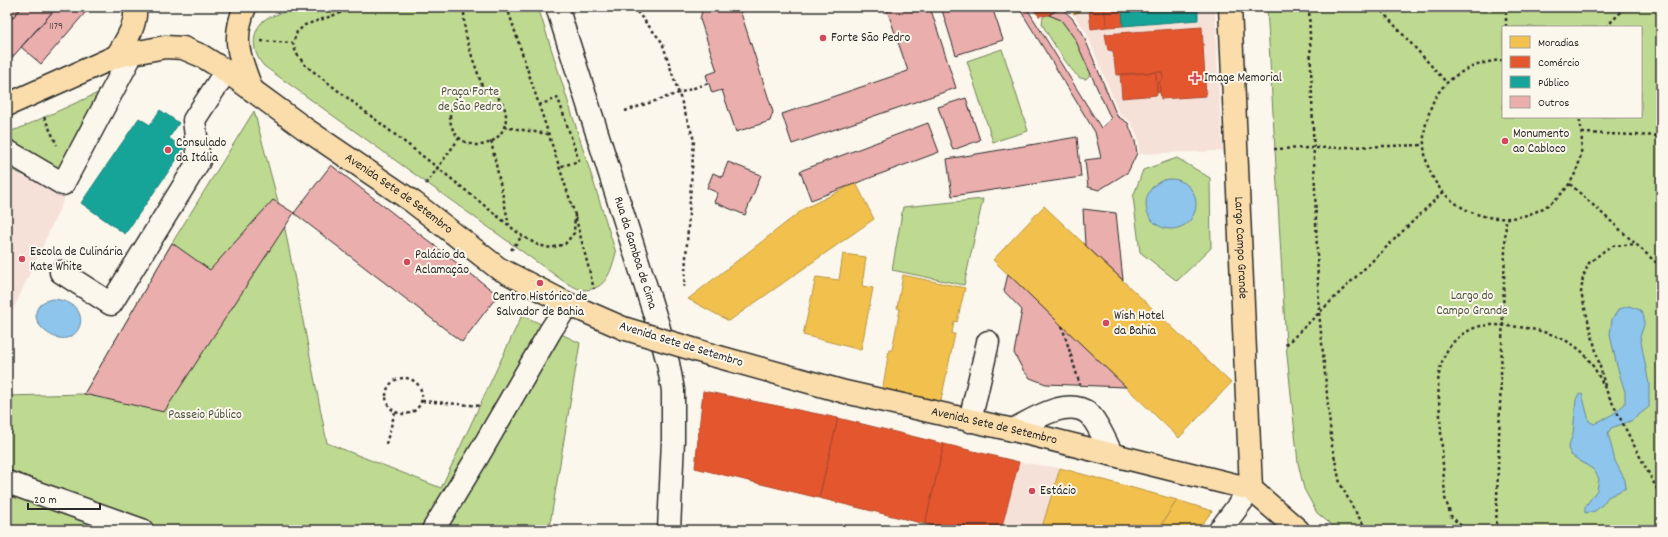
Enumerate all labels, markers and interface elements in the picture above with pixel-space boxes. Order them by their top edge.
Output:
house number: 1179 [49,19,63,35]
legend [1502,26,1642,118]
place label: Forte São Pedro [831,29,910,48]
marker: Forte São Pedro [818,33,828,43]
text: Moradias [1538,35,1579,52]
text: Comércio [1538,55,1580,72]
place label: Image Memorial [1204,69,1282,88]
marker: Image Memorial [1189,72,1201,84]
text: Público [1538,75,1569,92]
park label: Praça Forte de São Pedro [438,83,502,117]
text: Outros [1538,95,1569,112]
place label: Monumento ao Cabloco [1513,125,1569,159]
place label: Consulado da Itália [176,134,227,168]
marker: Monumento ao Cabloco [1500,136,1510,146]
marker: Consulado da Itália [163,145,173,155]
street label: Avenida Sete de Setembro [341,149,457,239]
street label: Rua da Gamboa de Cima [608,194,662,312]
street label: Largo Campo Grande [1229,196,1252,300]
place label: Escola de Culinária Kate White [30,243,124,277]
place label: Palácio da Aclamação [415,246,469,280]
marker: Escola de Culinária Kate White [17,254,27,264]
marker: Palácio da Aclamação [402,257,412,267]
marker: Centro Histórico de Salvador de Bahia [535,278,545,288]
park label: Largo do Campo Grande [1436,287,1508,321]
place label: Centro Histórico de Salvador de Bahia [493,288,588,322]
place label: Wish Hotel da Bahia [1114,307,1164,341]
street label: Avenida Sete de Setembro [617,317,746,373]
marker: Wish Hotel da Bahia [1101,318,1111,328]
street label: Avenida Sete de Setembro [929,402,1059,450]
park label: Passeio Público [168,406,242,425]
place label: Estácio [1040,482,1076,501]
scale bar [28,485,100,511]
marker: Estácio [1027,486,1037,496]
text: 20 m [34,492,57,509]

